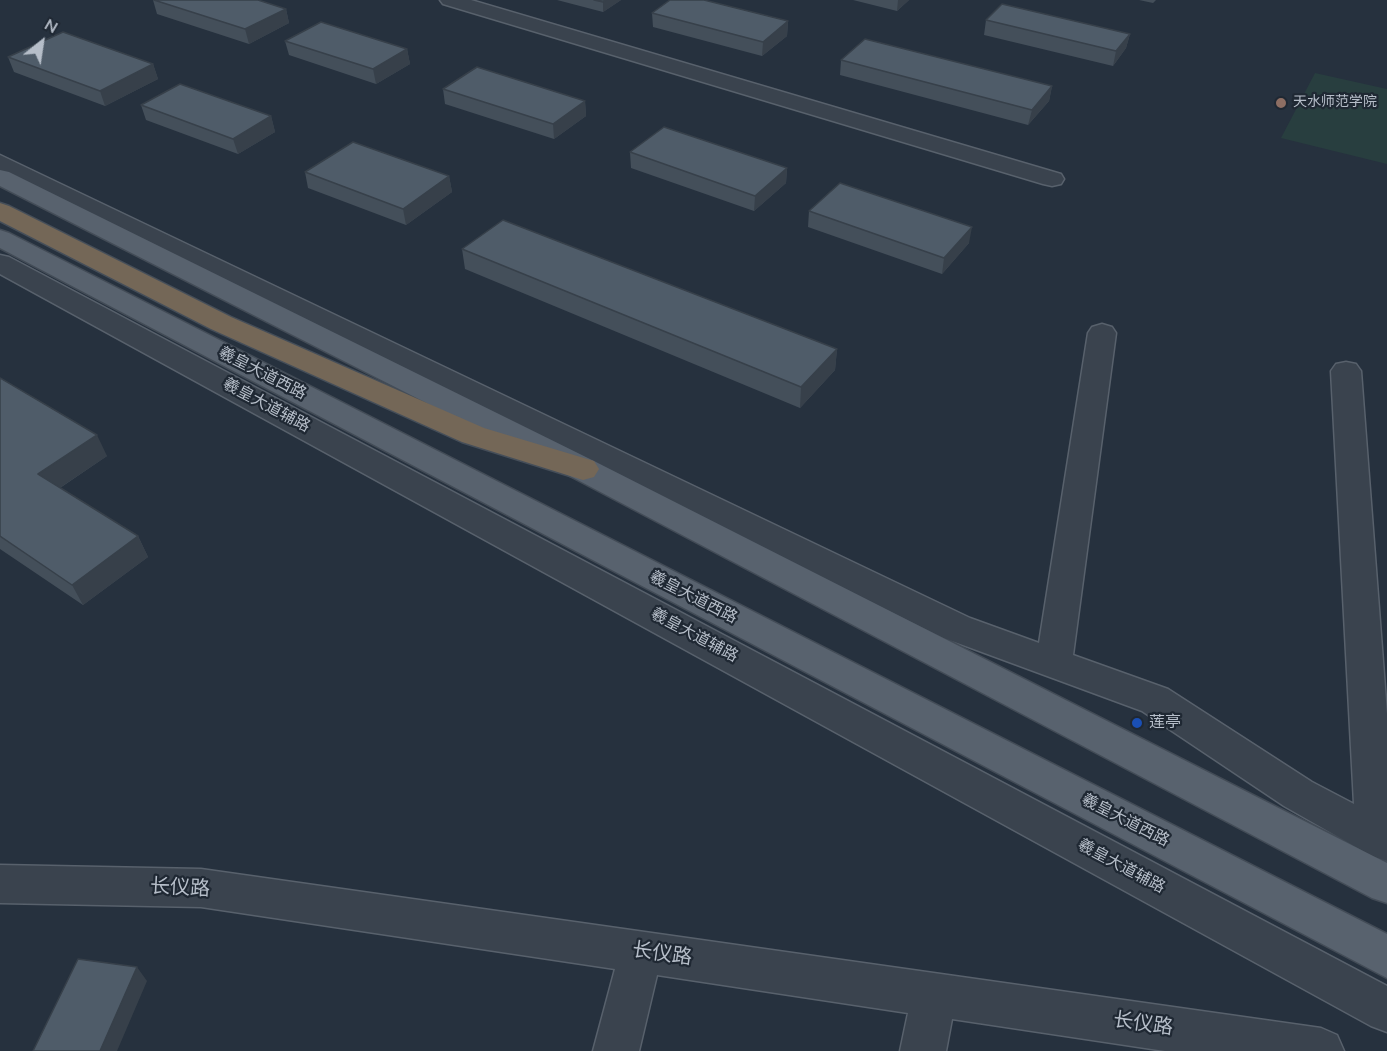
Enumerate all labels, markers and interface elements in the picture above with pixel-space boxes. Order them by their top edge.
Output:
north arrow [12,12,72,72]
text: N [40,14,62,39]
place label: 天水师范学院 [1293,95,1377,111]
marker: 天水师范学院 [1274,96,1288,110]
street label: 羲皇大道西路 [215,344,309,404]
street label: 羲皇大道辅路 [219,375,313,437]
street label: 羲皇大道西路 [646,568,740,628]
street label: 羲皇大道辅路 [647,605,741,667]
place label: 莲亭 [1149,713,1181,733]
marker: 莲亭 [1130,716,1144,730]
street label: 羲皇大道西路 [1078,791,1172,851]
street label: 羲皇大道辅路 [1074,836,1168,898]
street label: 长仪路 [149,875,211,903]
street label: 长仪路 [631,939,693,971]
street label: 长仪路 [1112,1009,1174,1041]

